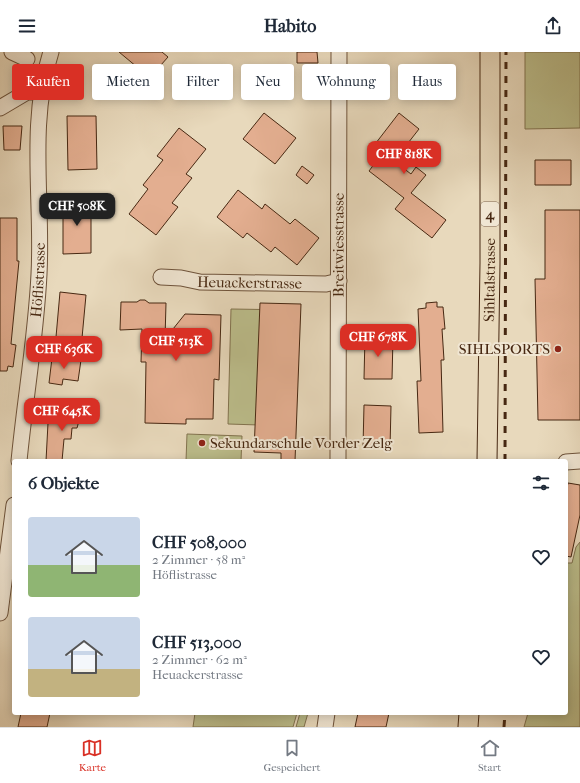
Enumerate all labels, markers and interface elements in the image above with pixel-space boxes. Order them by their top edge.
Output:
icon: menu [16,15,38,37]
icon: share [542,15,564,37]
text: Habito [264,16,316,37]
chip: Kaufen [12,64,84,100]
chip: Mieten [92,64,164,100]
chip: Filter [172,64,233,100]
chip: Neu [241,64,294,100]
chip: Wohnung [302,64,390,100]
chip: Haus [398,64,456,100]
pin: CHF 818K [363,141,445,175]
text: CHF 818K [376,146,432,161]
street label: Breitwiesstrasse [329,192,348,297]
pin: CHF 508K [36,193,118,227]
text: CHF 508K [48,198,106,213]
road number: 4 [481,202,499,226]
street label: Sihltalstrasse [480,238,499,322]
street label: Höflistrasse [27,242,49,318]
street label: Heuackerstrasse [197,273,303,293]
pin: CHF 678K [337,324,419,358]
pin: CHF 513K [135,328,217,362]
text: CHF 678K [349,329,407,344]
text: CHF 513K [149,333,203,348]
pin: CHF 636K [23,336,105,370]
place label: SIHLSPORTS [459,340,550,358]
text: CHF 636K [35,341,93,356]
marker: SIHLSPORTS [553,344,563,354]
pin: CHF 645K [21,398,103,432]
text: CHF 645K [33,403,91,418]
place label: Sekundarschule Vorder Zelg [210,434,393,452]
marker: Sekundarschule Vorder Zelg [197,438,207,448]
icon: filters [530,472,552,494]
text: 6 Objekte [28,473,99,493]
text: CHF 508,000 [152,532,247,552]
icon: home [60,533,108,581]
icon: heart [530,546,552,568]
text: 2 Zimmer · 58 m² [152,552,245,567]
text: Höflistrasse [152,567,217,582]
text: CHF 513,000 [152,632,242,652]
icon: home [60,633,108,681]
icon: heart [530,646,552,668]
text: 2 Zimmer · 62 m² [152,652,247,667]
text: Heuackerstrasse [152,667,243,682]
tab: Karte [79,737,106,774]
tab: Gespeichert [264,737,320,774]
tab: Start [478,737,501,774]

